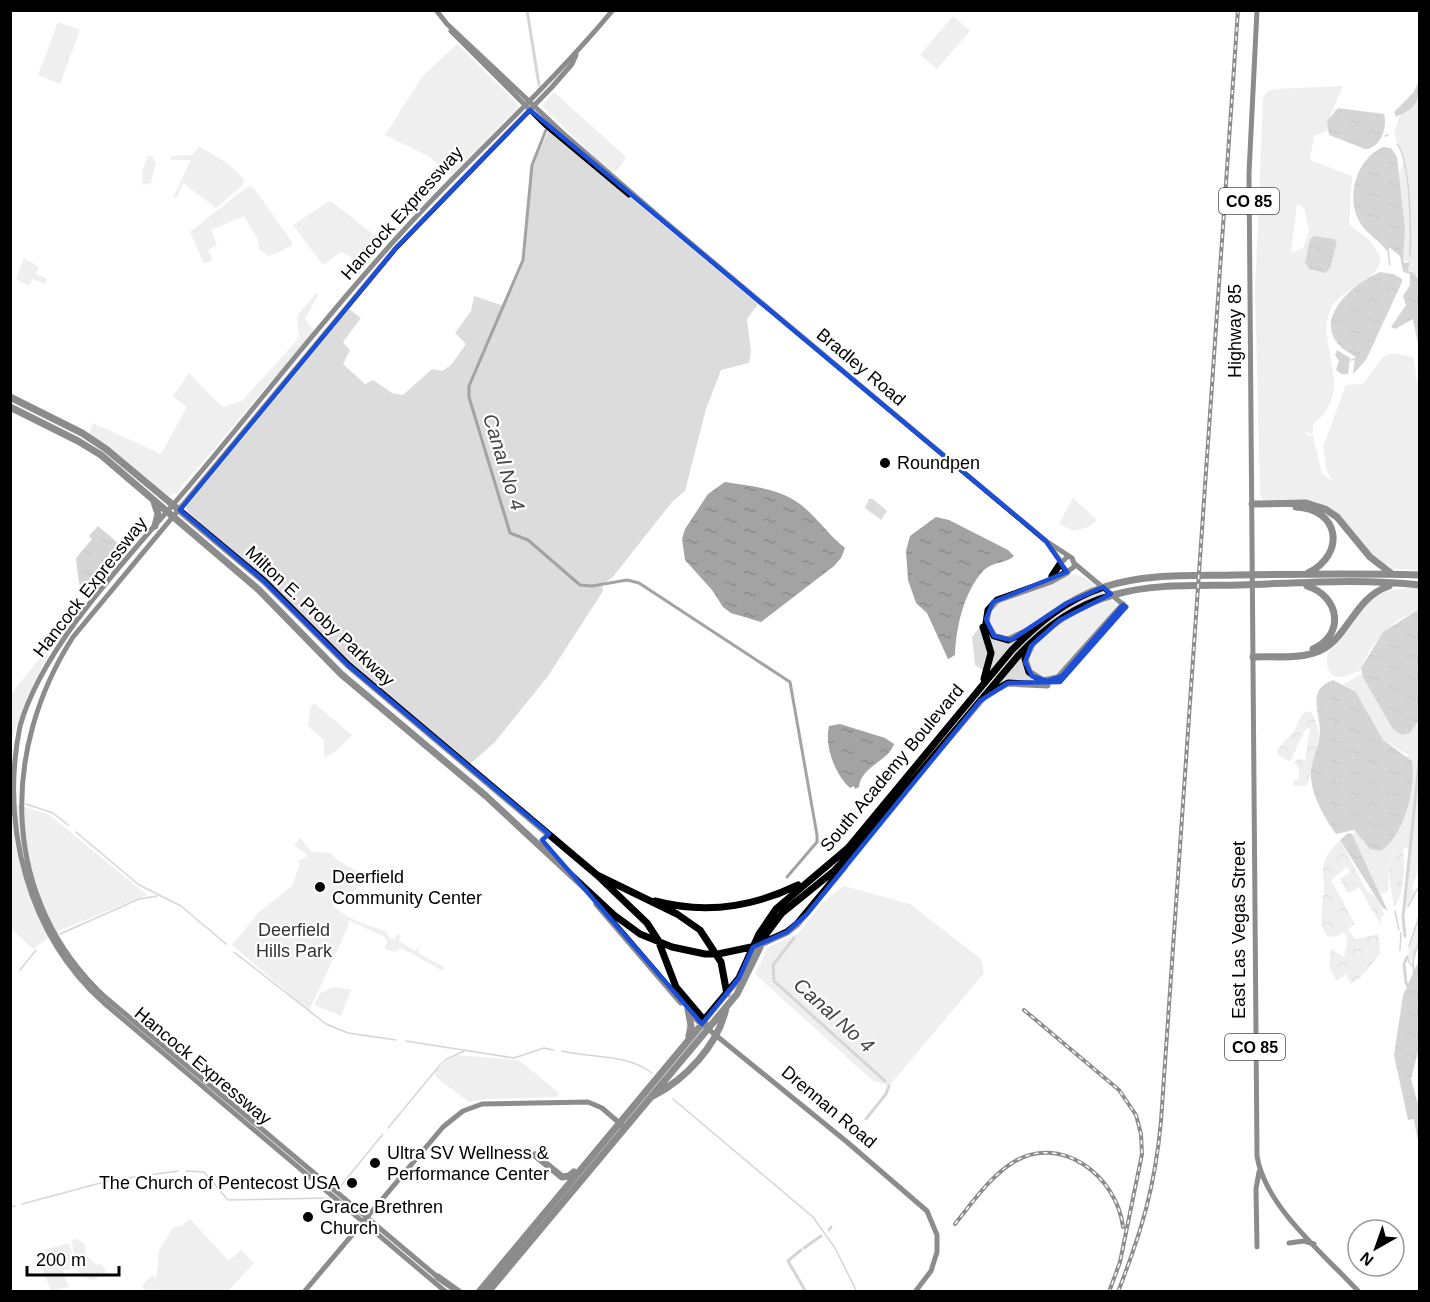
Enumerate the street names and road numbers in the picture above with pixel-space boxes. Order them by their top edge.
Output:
street label: Hancock Expressway [337,142,467,284]
road number: CO 85 [1219,188,1279,214]
street label: Highway 85 [1225,284,1245,378]
street label: Bradley Road [813,324,909,410]
street label: Hancock Expressway [29,513,151,661]
street label: Milton E. Proby Parkway [241,542,399,690]
street label: South Academy Boulevard [816,680,968,856]
street label: East Las Vegas Street [1229,841,1249,1019]
street label: Hancock Expressway [131,1003,275,1129]
road number: CO 85 [1225,1034,1285,1060]
street label: Drennan Road [778,1062,880,1152]

